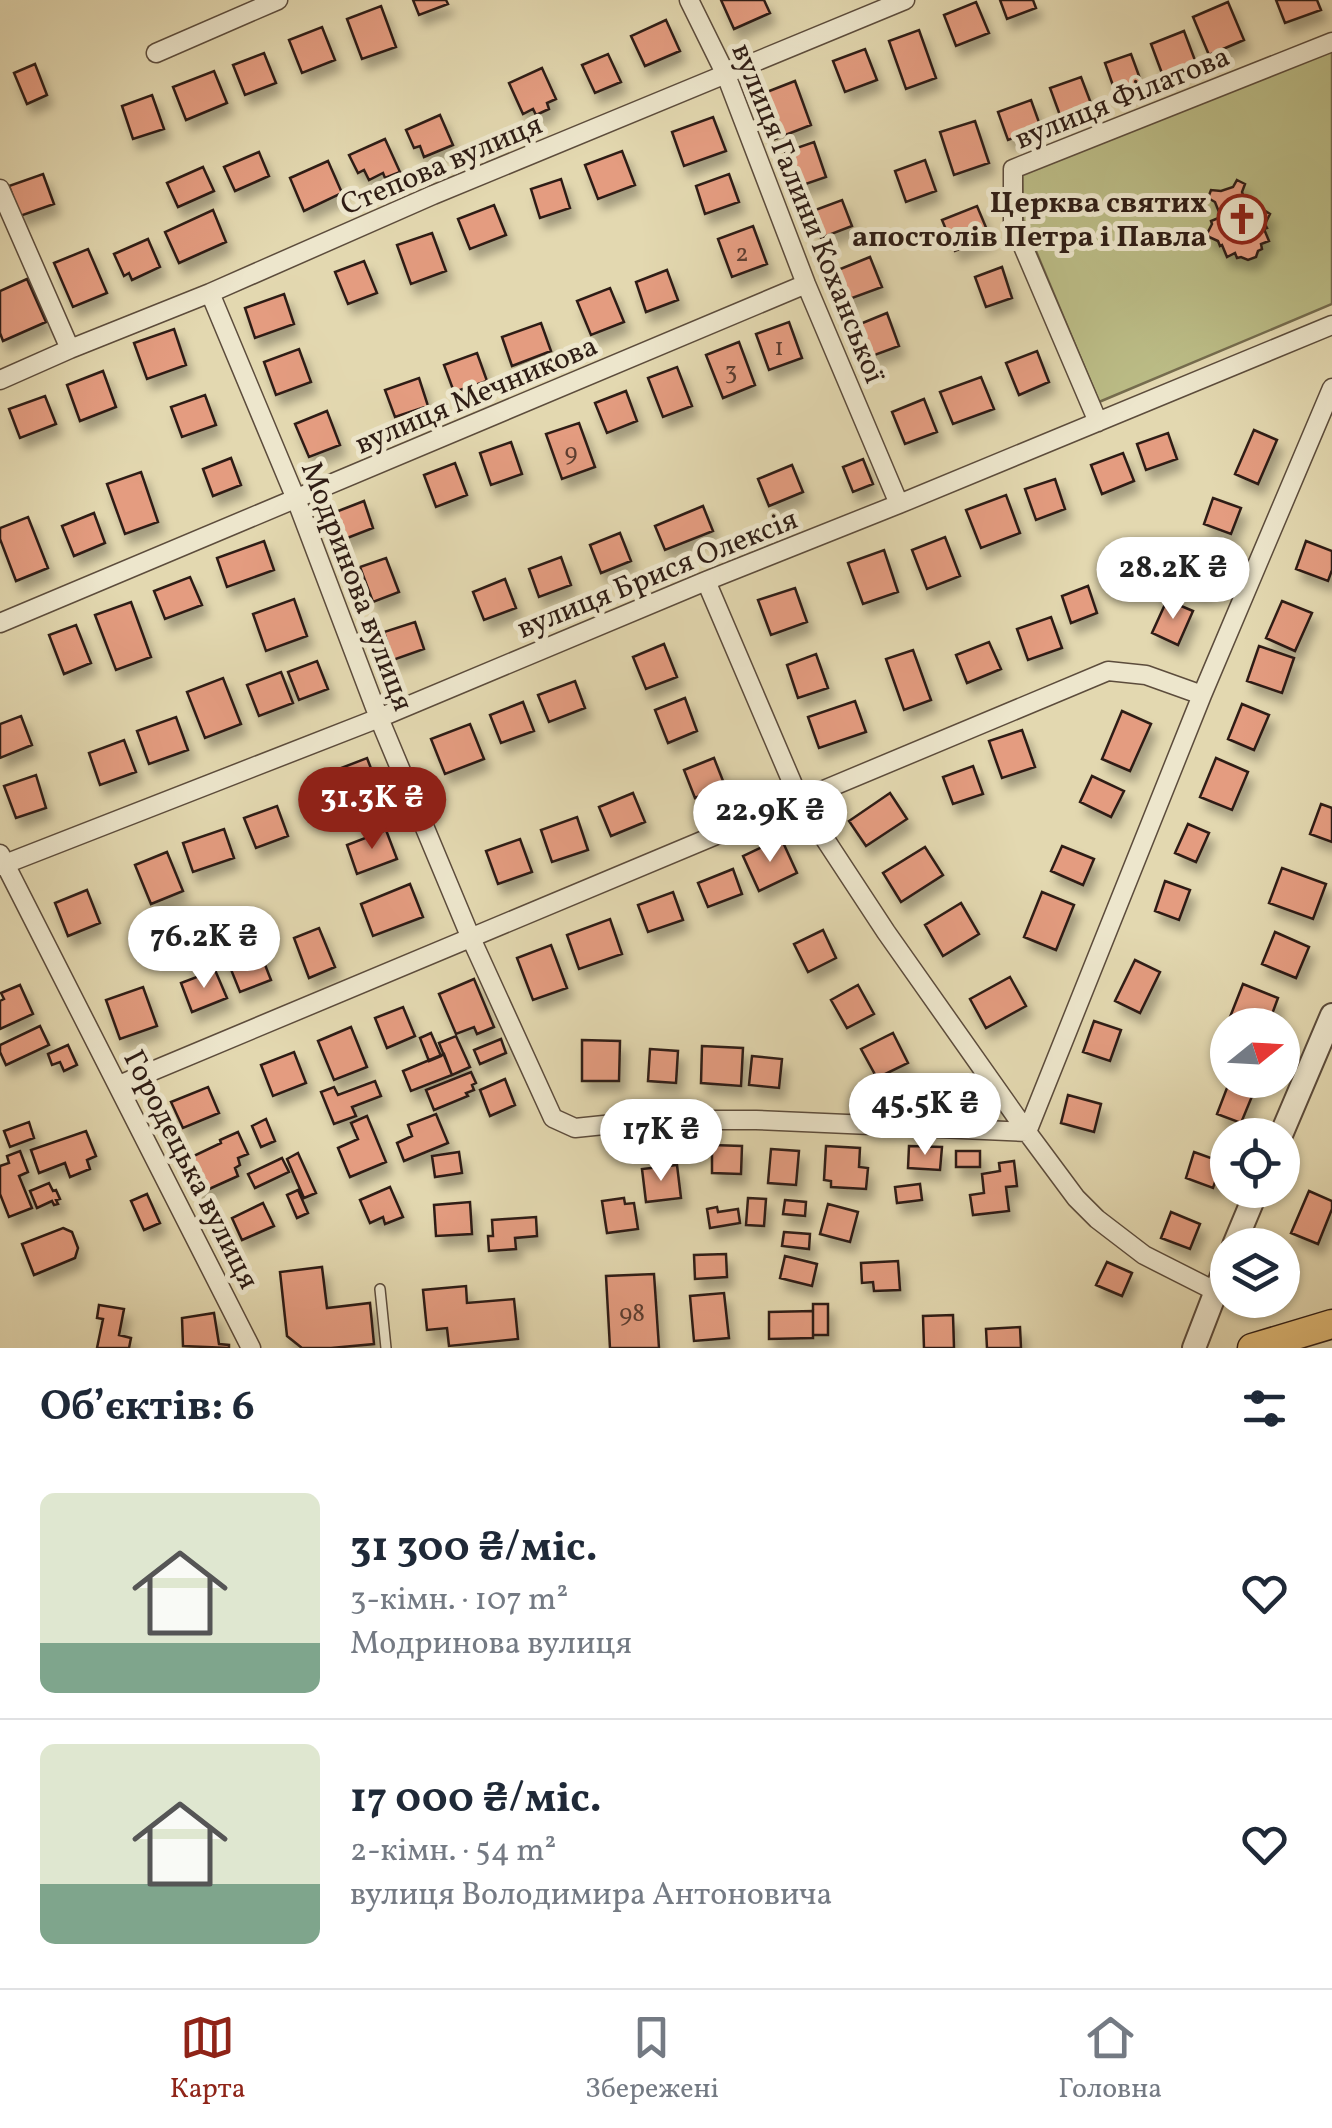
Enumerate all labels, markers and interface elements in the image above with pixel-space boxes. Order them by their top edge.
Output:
street label: вулиця Галини Коханської [720,37,895,390]
street label: вулиця Філатова [1009,37,1237,161]
street label: Степова вулиця [334,104,549,227]
place label: Церква святих апостолів Петра і Павла [852,183,1207,259]
church icon: Церква святих апостолів Петра і Павла [1216,193,1268,245]
house number: 2 [735,237,749,272]
street label: вулиця Мечникова [349,326,605,466]
house number: 1 [774,331,784,366]
house number: 3 [725,355,737,390]
house number: 9 [565,436,578,471]
street label: Модринова вулиця [289,456,423,718]
street label: вулиця Брися Олексія [511,499,804,650]
pin: 28.2K ₴ [1081,537,1265,622]
text: 28.2K ₴ [1119,547,1227,591]
pin: 31.3K ₴ [280,767,464,852]
text: 31.3K ₴ [320,777,424,821]
pin: 22.9K ₴ [678,780,862,865]
text: 22.9K ₴ [715,790,825,834]
pin: 76.2K ₴ [112,906,296,991]
text: 76.2K ₴ [150,916,258,960]
north arrow [1210,1008,1300,1098]
map controls [1210,1008,1300,1318]
street label: Городецька вулиця [112,1043,269,1297]
pin: 45.5K ₴ [833,1073,1017,1158]
text: 45.5K ₴ [871,1083,979,1127]
pin: 17K ₴ [591,1099,731,1184]
text: 17K ₴ [622,1109,700,1153]
button: locate [1210,1118,1300,1208]
button: layers [1210,1228,1300,1318]
house number: 98 [619,1297,645,1332]
text: Об’єктів: 6 [40,1379,255,1438]
icon: filters [1237,1381,1292,1436]
text: 31 300 ₴/міс. [350,1520,598,1579]
icon: home [120,1533,240,1653]
icon: heart [1237,1566,1292,1621]
text: 3-кімн. · 107 m² [350,1579,568,1623]
text: Модринова вулиця [350,1623,632,1667]
text: 17 000 ₴/міс. [350,1771,602,1830]
icon: home [120,1784,240,1904]
icon: heart [1237,1817,1292,1872]
text: 2-кімн. · 54 m² [350,1830,556,1874]
text: вулиця Володимира Антоновича [350,1874,833,1918]
tab: Карта [170,2010,246,2109]
tab: Збережені [585,2010,719,2109]
tab: Головна [1058,2010,1162,2109]

